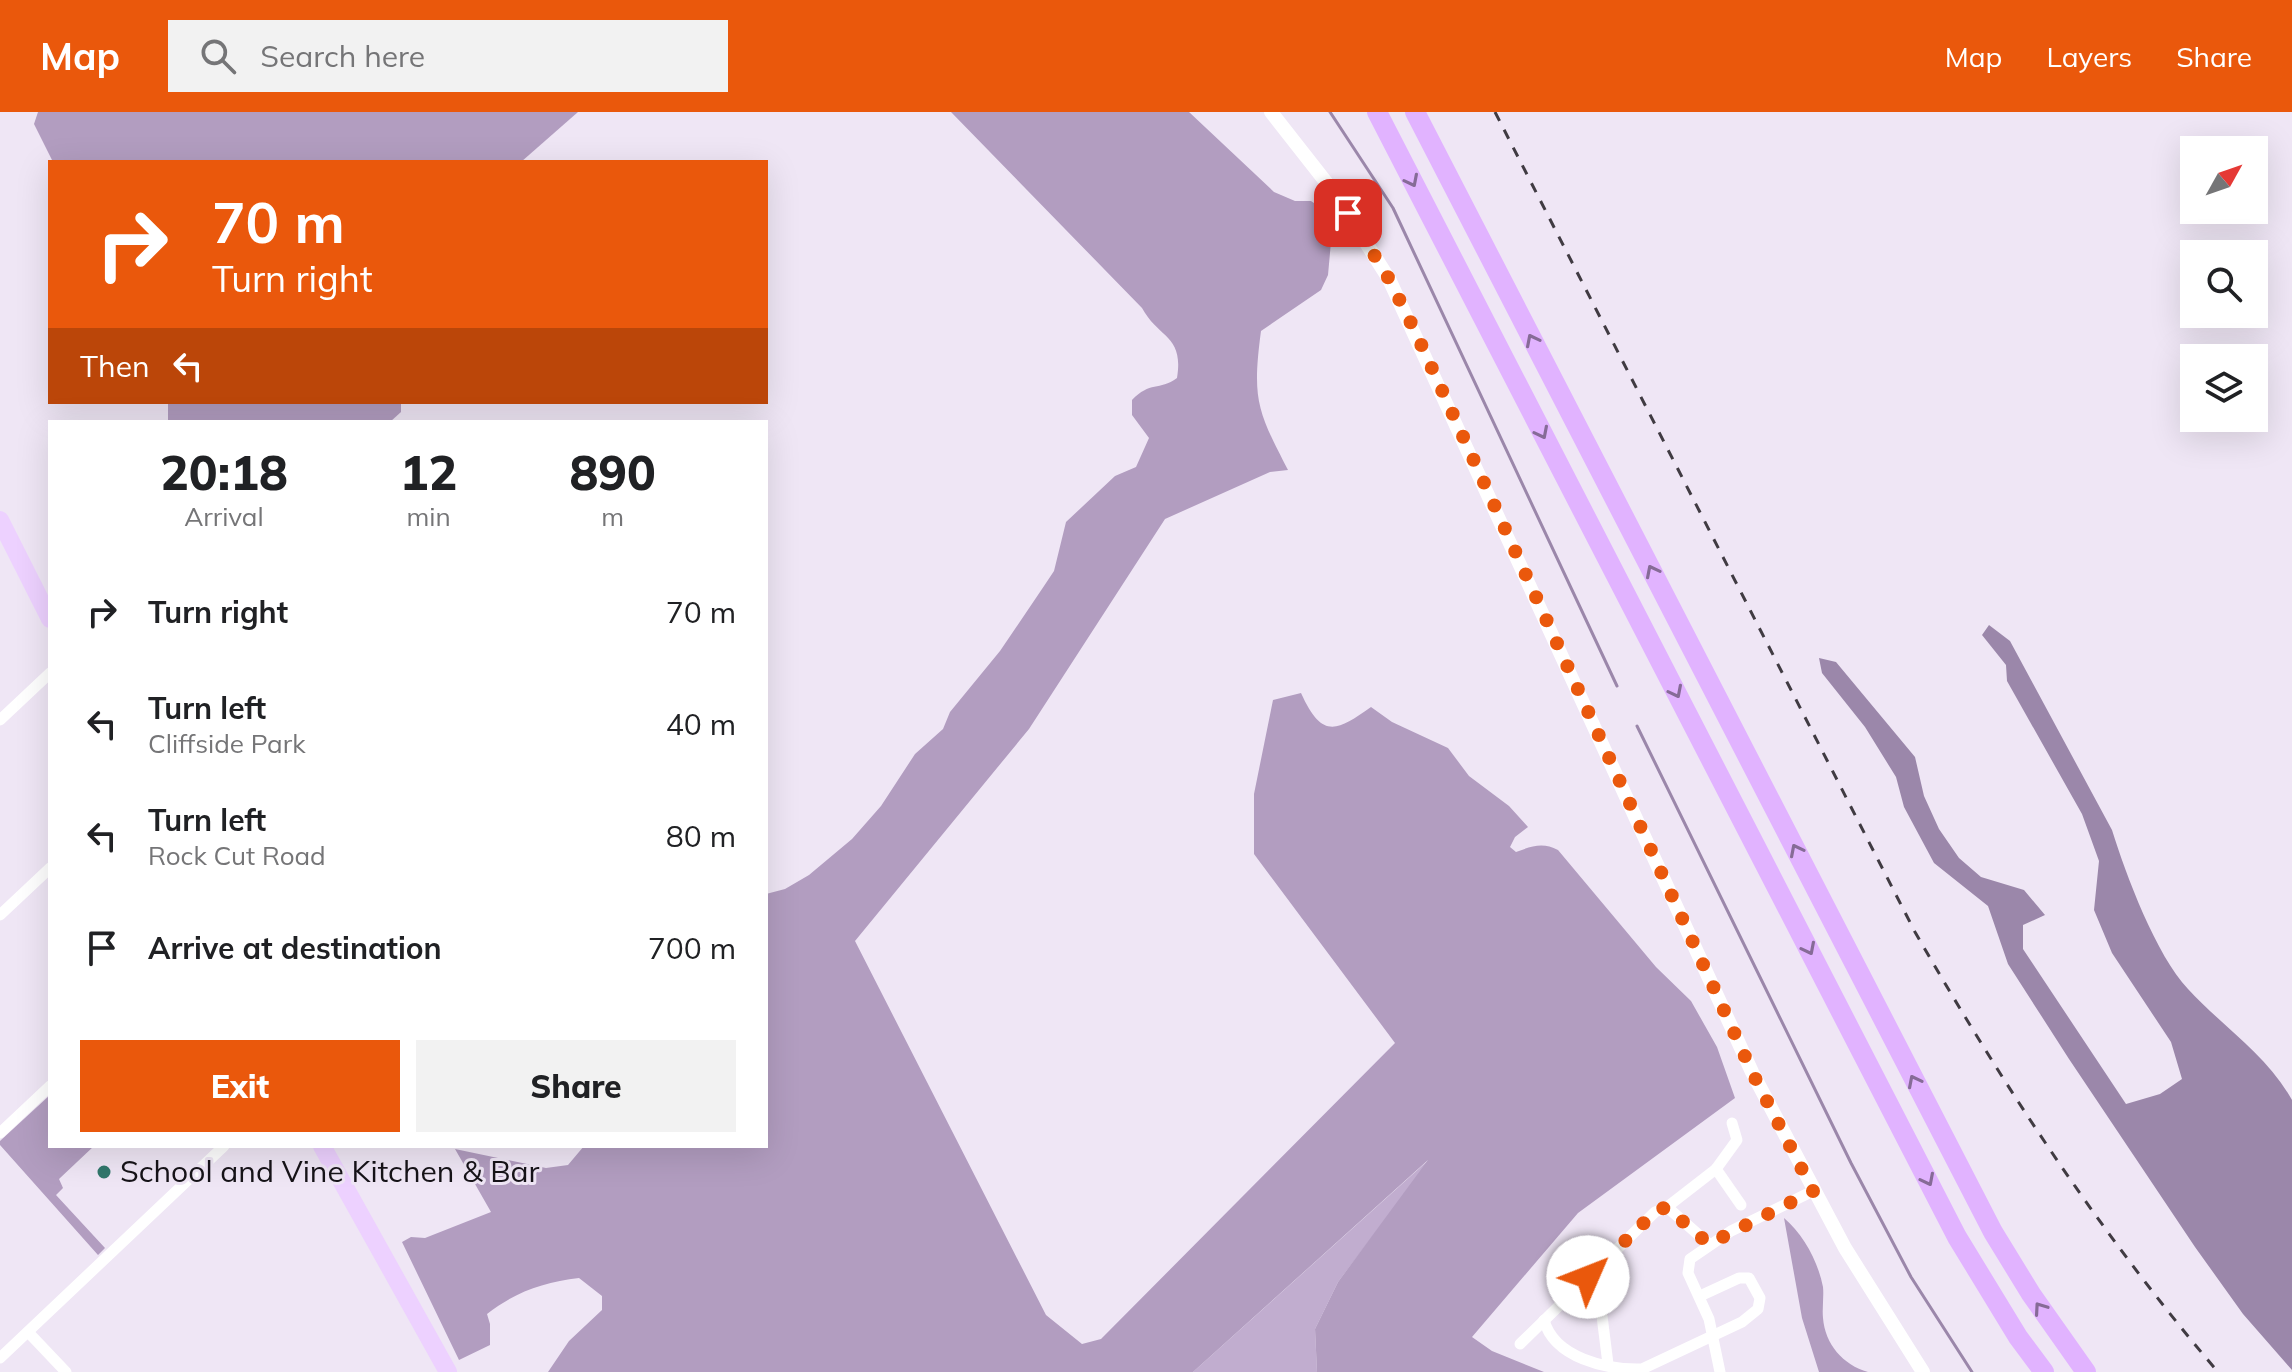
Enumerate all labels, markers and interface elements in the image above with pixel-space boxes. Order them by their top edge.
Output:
search box [168,20,728,92]
text: Map [40,32,120,80]
icon: search [196,34,240,78]
text: Search here [260,37,425,75]
text: Map [1945,39,2002,74]
text: Layers [2046,39,2132,74]
text: Share [2176,39,2252,74]
north arrow [2180,136,2268,224]
map controls [2180,136,2268,432]
one-way arrow [1403,173,1418,188]
pin [1314,179,1382,247]
text: 70 m [212,187,345,257]
icon: arrive [1326,191,1370,235]
icon: right [80,192,184,296]
button: search [2180,240,2268,328]
text: Turn right [212,256,373,301]
one-way arrow [1527,334,1542,348]
icon: left [166,344,210,388]
button: layers [2180,344,2268,432]
text: Then [80,347,150,385]
one-way arrow [1532,425,1548,440]
text: 20:18 [160,442,288,502]
text: 12 [400,442,457,502]
text: 890 [569,442,656,502]
text: Arrival [184,500,264,533]
text: min [406,500,451,533]
text: m [601,500,624,533]
one-way arrow [1646,565,1661,579]
icon: right [80,590,124,634]
text: Turn right [148,593,288,631]
text: 70 m [666,593,736,631]
one-way arrow [1666,683,1681,698]
text: Turn left [148,689,266,727]
icon: left [80,702,124,746]
text: 40 m [666,705,736,743]
text: Cliffside Park [148,727,306,760]
text: Turn left [148,801,266,839]
icon: left [80,814,124,858]
text: 80 m [666,817,736,855]
text: Rock Cut Road [148,839,326,872]
one-way arrow [1790,843,1805,858]
icon: arrive [80,926,124,970]
text: Arrive at destination [148,929,442,967]
text: 700 m [648,929,736,967]
one-way arrow [1799,941,1814,956]
button: Exit [80,1040,400,1132]
button: Share [416,1040,736,1132]
one-way arrow [1909,1075,1924,1090]
place label: School and Vine Kitchen & Bar [120,1152,540,1190]
marker: School and Vine Kitchen & Bar [95,1163,113,1181]
one-way arrow [1918,1172,1933,1187]
position arrow [1546,1235,1630,1319]
one-way arrow [2035,1303,2050,1317]

